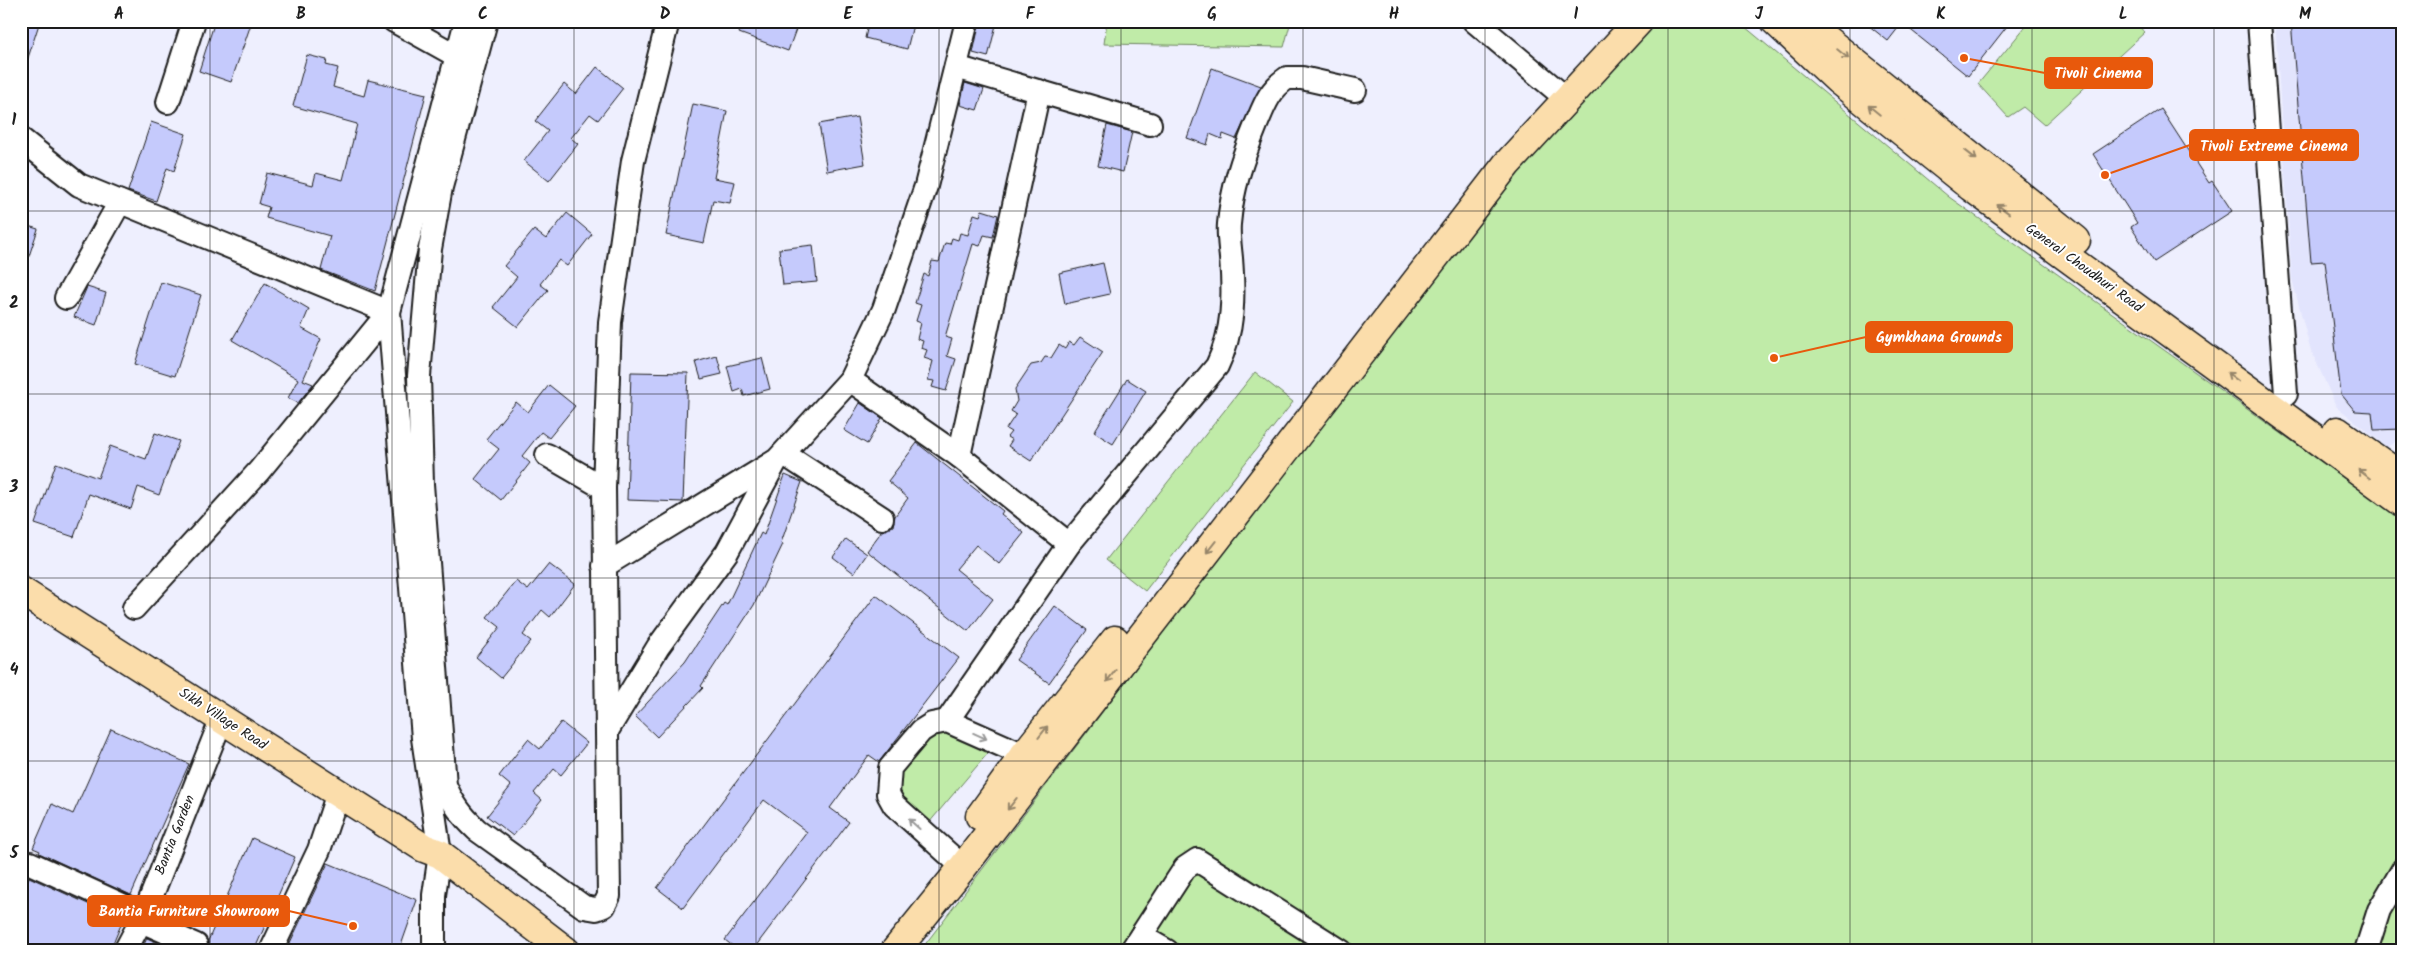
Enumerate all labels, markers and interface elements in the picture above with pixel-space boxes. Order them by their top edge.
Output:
text: A [114,2,124,27]
text: B [296,2,306,27]
text: C [478,2,488,27]
text: D [660,2,671,27]
text: E [844,2,854,27]
text: F [1026,2,1036,27]
text: G [1207,2,1217,27]
text: H [1389,2,1399,27]
text: I [1574,2,1579,27]
text: J [1755,2,1764,27]
text: K [1936,2,1946,27]
text: L [2119,2,2127,27]
text: M [2299,2,2312,27]
one-way arrow [1836,49,1849,60]
callout: Tivoli Cinema [2045,58,2152,88]
text: Tivoli Cinema [2054,62,2142,86]
one-way arrow [1868,104,1881,115]
text: 1 [12,108,17,133]
callout: Tivoli Extreme Cinema [2190,130,2358,160]
text: Tivoli Extreme Cinema [2200,135,2348,159]
one-way arrow [1964,150,1978,160]
one-way arrow [1997,204,2010,215]
street label: General Choudhuri Road [2021,218,2148,319]
text: 2 [9,291,19,316]
callout: Gymkhana Grounds [1866,322,2012,352]
text: Gymkhana Grounds [1876,326,2002,350]
one-way arrow [2226,372,2240,382]
one-way arrow [2357,469,2371,479]
text: 3 [9,475,19,500]
one-way arrow [1205,540,1216,553]
text: 4 [10,658,19,683]
one-way arrow [1106,669,1117,682]
street label: Sikh Village Road [175,682,272,756]
one-way arrow [1037,725,1048,738]
one-way arrow [972,731,987,741]
street label: Bantia Garden [149,792,201,878]
one-way arrow [1006,797,1017,810]
one-way arrow [908,818,921,830]
text: 5 [9,841,20,866]
callout: Bantia Furniture Showroom [88,896,289,926]
text: Bantia Furniture Showroom [99,900,279,924]

